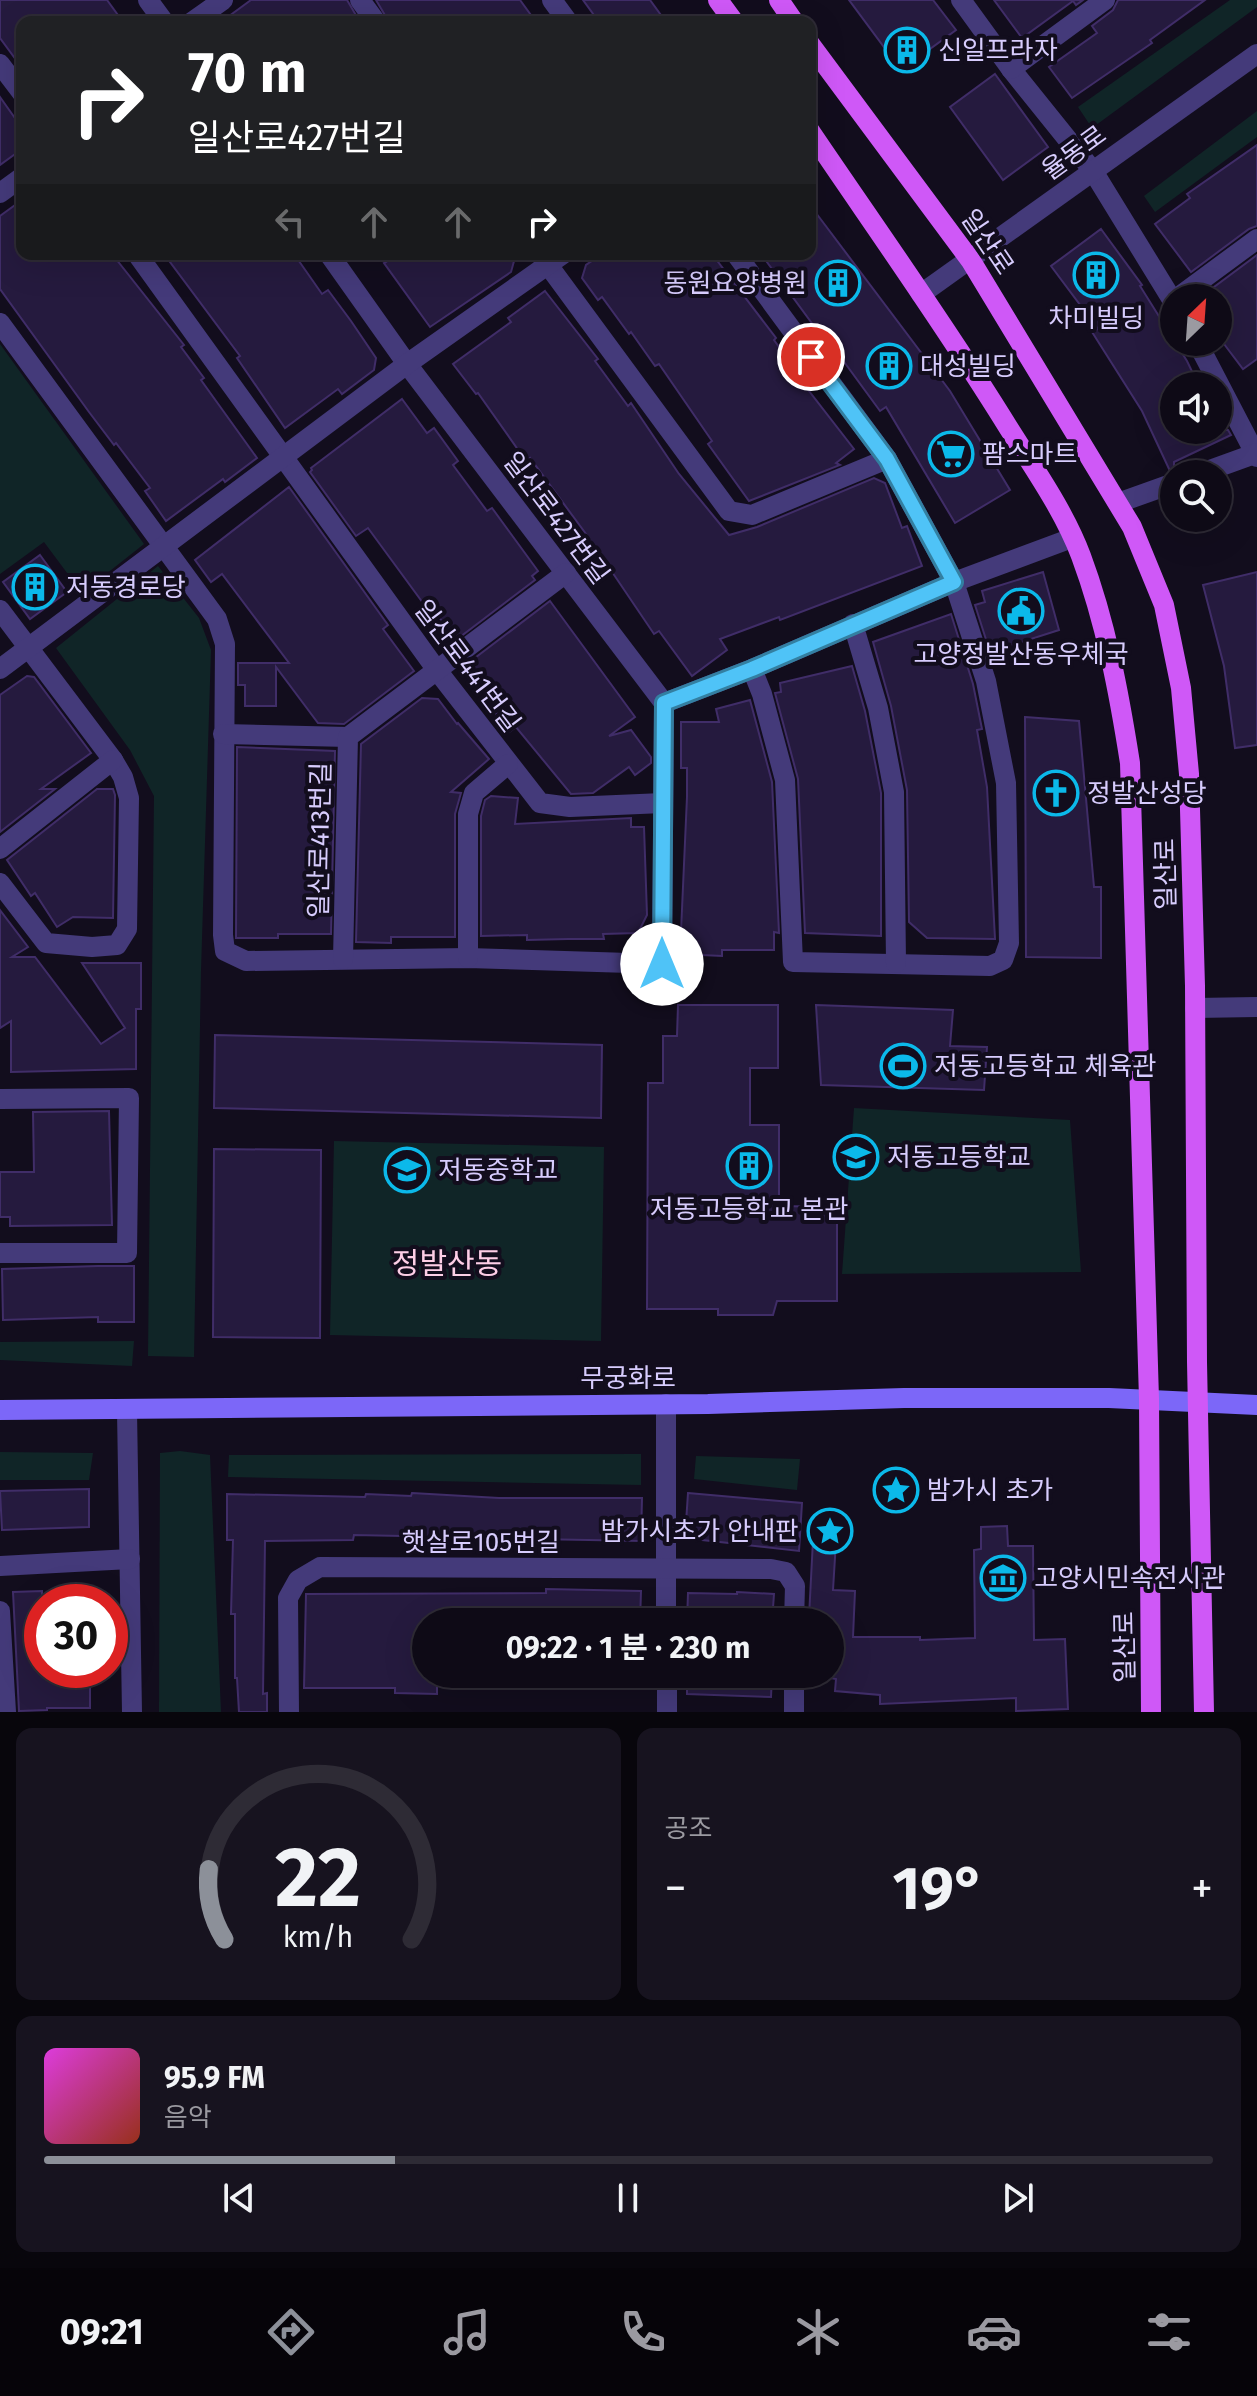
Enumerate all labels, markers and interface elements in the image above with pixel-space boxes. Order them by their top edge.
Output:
building icon: 신일프라자 [883,26,931,74]
place label: 신일프라자 [938,35,1058,66]
text: 70 m [188,40,307,107]
icon: right [56,48,160,152]
text: 일산로427번길 [188,116,405,160]
street label: 율동로 [1036,119,1112,187]
icon: left [268,200,312,244]
icon: ahead [352,200,396,244]
icon: ahead [436,200,480,244]
icon: right [520,200,564,244]
street label: 일산로 [954,204,1020,280]
building icon: 차미빌딩 [1072,251,1120,299]
building icon: 동원요양병원 [814,259,862,307]
place label: 동원요양병원 [663,268,807,299]
north arrow [1160,284,1232,356]
map controls [1160,284,1232,532]
place label: 차미빌딩 [1048,303,1144,334]
pin [777,323,845,391]
icon: arrive [789,335,833,379]
building icon: 대성빌딩 [865,342,913,390]
place label: 대성빌딩 [920,351,1016,382]
button: sound [1160,372,1232,444]
supermarket icon: 팜스마트 [927,430,975,478]
place label: 팜스마트 [982,439,1078,470]
street label: 일산로427번길 [496,446,616,590]
button: search [1160,460,1232,532]
building icon: 저동경로당 [11,563,59,611]
place label: 저동경로당 [66,572,186,603]
public building icon: 고양정발산동우체국 [997,587,1045,635]
street label: 일산로441번길 [407,594,527,738]
place label: 고양정발산동우체국 [913,639,1129,670]
street label: 일산로413번길 [303,762,337,918]
church icon: 정발산성당 [1032,769,1080,817]
place label: 정발산성당 [1087,778,1207,809]
street label: 일산로 [1150,838,1182,910]
position arrow [620,922,704,1006]
sports icon: 저동고등학교 체육관 [879,1042,927,1090]
place label: 저동고등학교 체육관 [934,1051,1156,1082]
school or university icon: 저동고등학교 [832,1133,880,1181]
building icon: 저동고등학교 본관 [725,1142,773,1190]
place label: 저동고등학교 [887,1142,1031,1173]
school or university icon: 저동중학교 [383,1146,431,1194]
place label: 저동중학교 [438,1155,558,1186]
place label: 저동고등학교 본관 [650,1194,848,1225]
district label: 정발산동 [392,1246,502,1282]
street label: 무궁화로 [580,1363,676,1394]
place icon: 밤가시 초가 [872,1466,920,1514]
place label: 밤가시 초가 [927,1475,1054,1506]
place icon: 밤가시초가 안내판 [806,1507,854,1555]
place label: 밤가시초가 안내판 [601,1516,799,1547]
street label: 햇살로105번길 [402,1527,560,1558]
museum icon: 고양시민속전시관 [979,1554,1027,1602]
place label: 고양시민속전시관 [1034,1563,1225,1594]
speed limit sign: 30 [24,1584,128,1688]
street label: 일산로 [1109,1611,1141,1683]
text: 09:22 · 1 분 · 230 m [506,1630,750,1666]
text: 공조 [665,1813,712,1844]
text: 22 [275,1828,361,1928]
text: 19° [892,1853,985,1925]
text: − [665,1862,687,1915]
text: + [1191,1862,1213,1915]
text: km/h [283,1920,354,1955]
text: 95.9 FM [164,2060,265,2096]
text: 음악 [164,2102,212,2133]
icon: previous [217,2176,261,2220]
icon: pause [606,2176,650,2220]
icon: next [996,2176,1040,2220]
icon: directions [263,2304,319,2360]
icon: music [439,2304,495,2360]
icon: phone [615,2304,671,2360]
icon: climate [790,2304,846,2360]
icon: car [966,2304,1022,2360]
icon: filters [1141,2304,1197,2360]
text: 09:21 [60,2310,144,2354]

